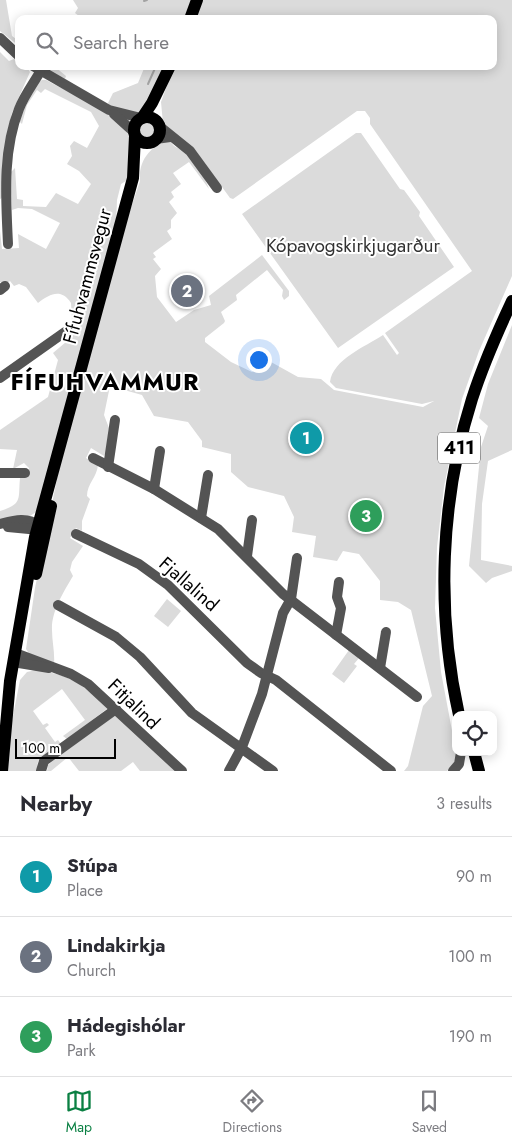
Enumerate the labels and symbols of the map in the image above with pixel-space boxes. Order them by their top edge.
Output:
street label: Fífuhvammsvegur [56,205,118,347]
park label: Kópavogskirkjugarður [266,232,441,259]
pin: 2 [171,272,203,310]
your location [246,347,272,373]
district label: FÍFUHVAMMUR [11,364,199,399]
pin: 1 [290,419,322,457]
road number: 411 [438,432,480,463]
pin: 3 [350,497,382,535]
street label: Fjallalind [153,550,225,618]
street label: Fitjalind [102,672,166,736]
scale bar [15,736,116,759]

